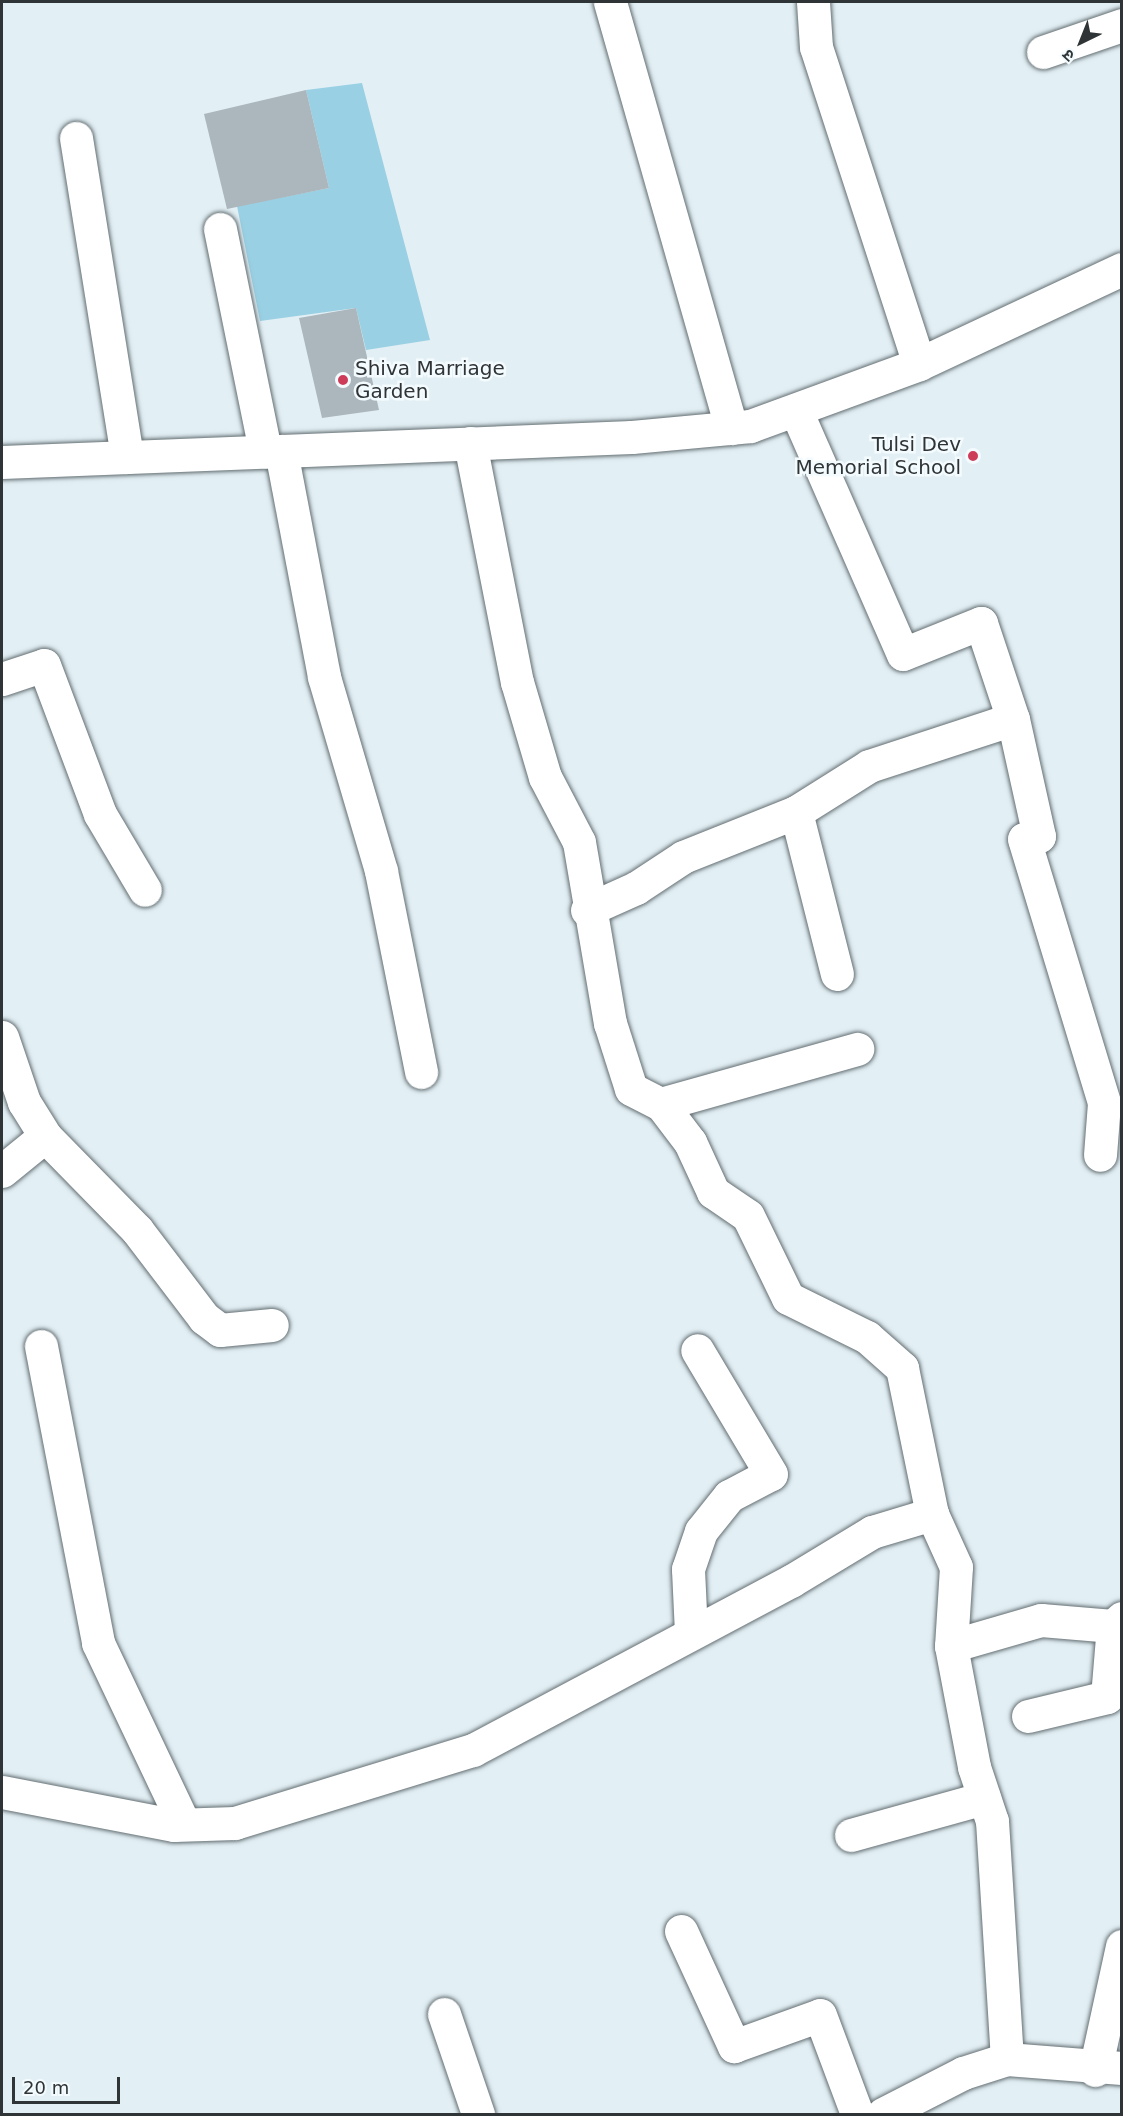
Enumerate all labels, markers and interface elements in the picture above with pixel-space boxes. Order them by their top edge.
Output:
north arrow [1051,12,1111,72]
text: उ [1058,45,1078,66]
place label: Shiva Marriage Garden [355,356,505,403]
marker: Shiva Marriage Garden [336,373,350,387]
place label: Tulsi Dev Memorial School [795,432,961,479]
marker: Tulsi Dev Memorial School [966,449,980,463]
scale bar [15,2065,123,2103]
text: 20 m [23,2077,69,2098]

